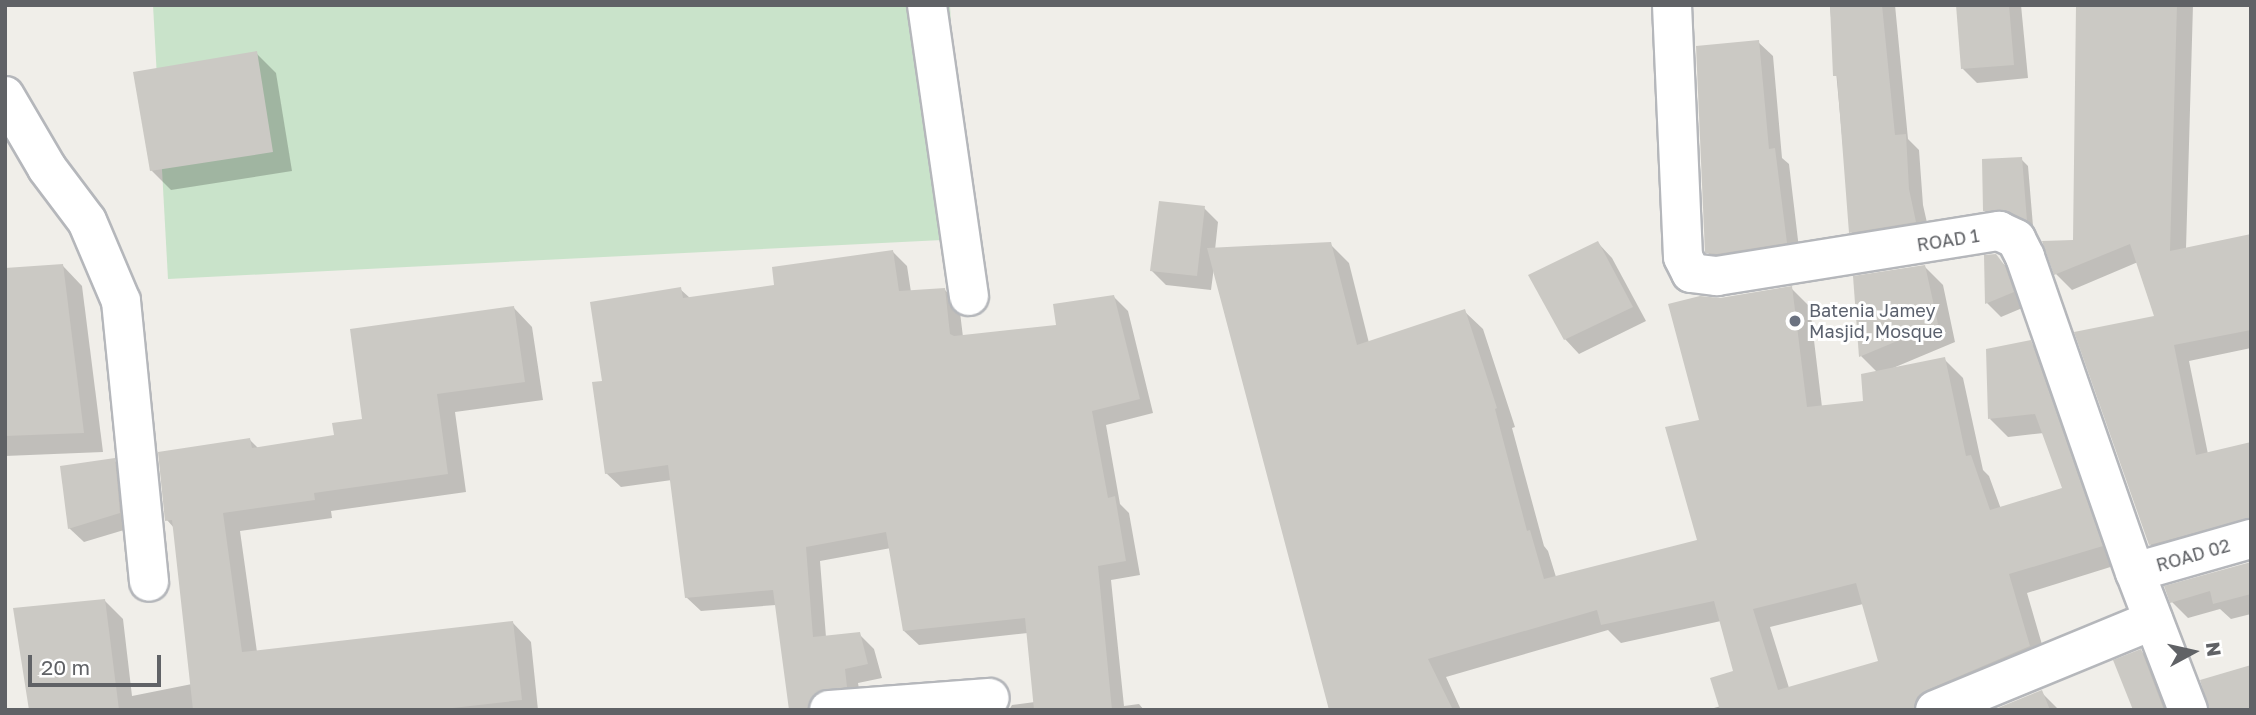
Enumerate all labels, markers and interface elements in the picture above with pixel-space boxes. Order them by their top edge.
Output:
street label: ROAD 1 [1915,224,1981,256]
place label: Batenia Jamey Masjid, Mosque [1809,300,1943,342]
marker: Batenia Jamey Masjid, Mosque [1787,313,1803,329]
street label: ROAD 02 [2154,534,2232,576]
north arrow [2158,617,2228,687]
text: N [2202,640,2227,658]
scale bar [32,642,164,686]
text: 20 m [41,654,90,680]

